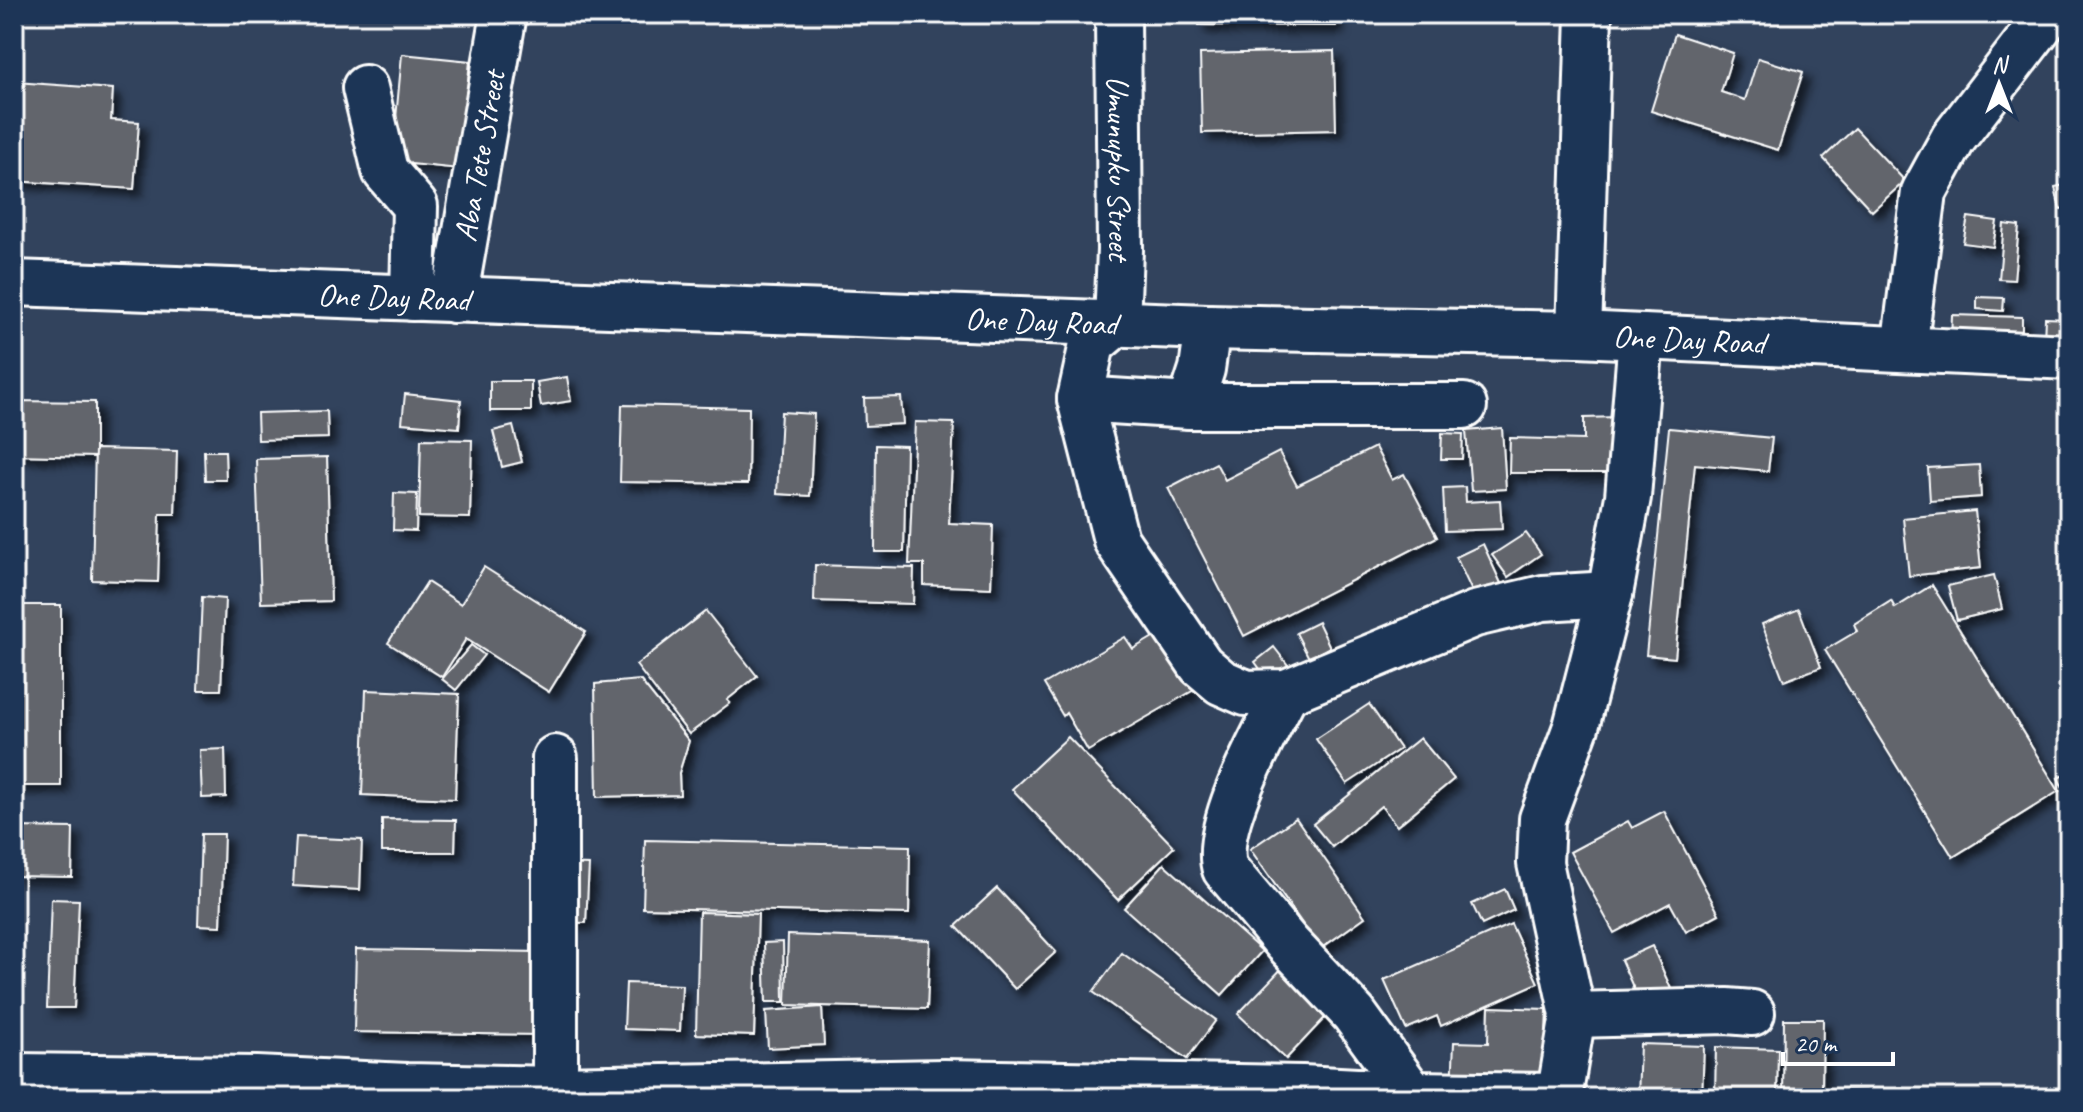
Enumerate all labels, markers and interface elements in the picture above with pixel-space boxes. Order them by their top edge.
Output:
north arrow [1959,44,2039,124]
text: N [1992,51,2009,79]
street label: Aba Tete Street [445,64,515,245]
street label: Umunupku Street [1098,75,1140,265]
street label: One Day Road [317,274,475,321]
street label: One Day Road [964,298,1123,345]
street label: One Day Road [1612,316,1770,364]
scale bar [1783,1016,1893,1066]
text: 20 m [1795,1029,1838,1059]

